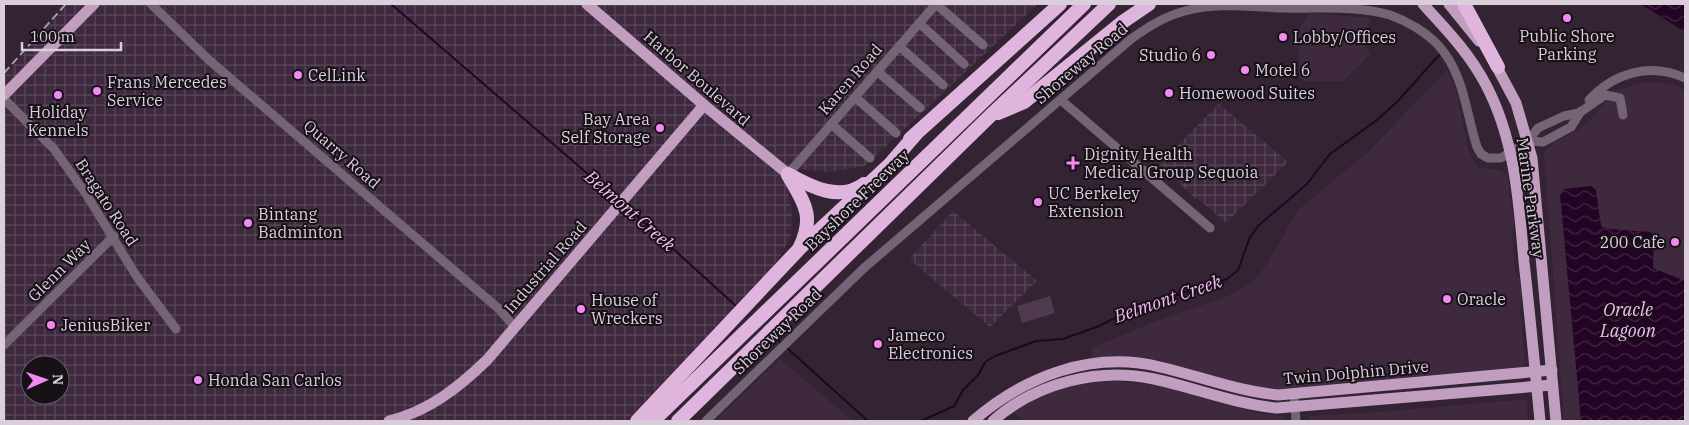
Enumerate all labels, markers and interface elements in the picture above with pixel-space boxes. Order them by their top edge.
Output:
marker: Public Shore Parking [1561,12,1573,24]
street label: Shoreway Road [1030,18,1132,108]
scale bar [22,20,121,52]
street label: Harbor Boulevard [640,26,755,130]
place label: Public Shore Parking [1519,26,1615,64]
text: 100 m [30,27,75,46]
place label: Lobby/Offices [1293,27,1396,47]
marker: Lobby/Offices [1277,31,1289,43]
street label: Karen Road [814,39,886,119]
place label: Studio 6 [1139,45,1201,65]
marker: Studio 6 [1205,49,1217,61]
place label: Motel 6 [1255,60,1310,80]
marker: Motel 6 [1239,64,1251,76]
place label: CelLink [308,65,366,85]
marker: CelLink [292,69,304,81]
place label: Frans Mercedes Service [107,72,227,110]
place label: Homewood Suites [1179,83,1315,103]
marker: Frans Mercedes Service [91,85,103,97]
marker: Homewood Suites [1163,87,1175,99]
marker: Holiday Kennels [52,89,64,101]
place label: Holiday Kennels [27,102,89,140]
place label: Bay Area Self Storage [561,109,650,147]
street label: Quarry Road [300,115,385,193]
marker: Bay Area Self Storage [654,122,666,134]
street label: Marine Parkway [1513,136,1549,260]
place label: Dignity Health Medical Group Sequoia [1084,144,1259,182]
street label: Bayshore Freeway [801,145,914,255]
street label: Bragato Road [71,155,143,250]
marker: Dignity Health Medical Group Sequoia [1066,156,1080,170]
water label: Belmont Creek [580,164,681,257]
place label: UC Berkeley Extension [1048,183,1140,221]
marker: UC Berkeley Extension [1032,196,1044,208]
place label: Bintang Badminton [258,204,343,242]
street label: Industrial Road [499,216,591,317]
marker: Bintang Badminton [242,217,254,229]
place label: 200 Cafe [1600,232,1665,252]
street label: Glenn Way [23,234,95,306]
marker: 200 Cafe [1669,236,1681,248]
water label: Belmont Creek [1110,269,1225,328]
street label: Shoreway Road [729,284,826,378]
place label: Oracle [1457,289,1506,309]
place label: House of Wreckers [591,290,663,328]
marker: Oracle [1441,293,1453,305]
water label: Oracle Lagoon [1599,298,1657,342]
marker: House of Wreckers [575,303,587,315]
place label: JeniusBiker [61,315,150,335]
marker: JeniusBiker [45,319,57,331]
place label: Jameco Electronics [888,325,973,363]
marker: Jameco Electronics [872,338,884,350]
north arrow [20,355,70,405]
street label: Twin Dolphin Drive [1282,356,1430,388]
place label: Honda San Carlos [208,370,342,390]
text: N [49,374,67,385]
marker: Honda San Carlos [192,374,204,386]

